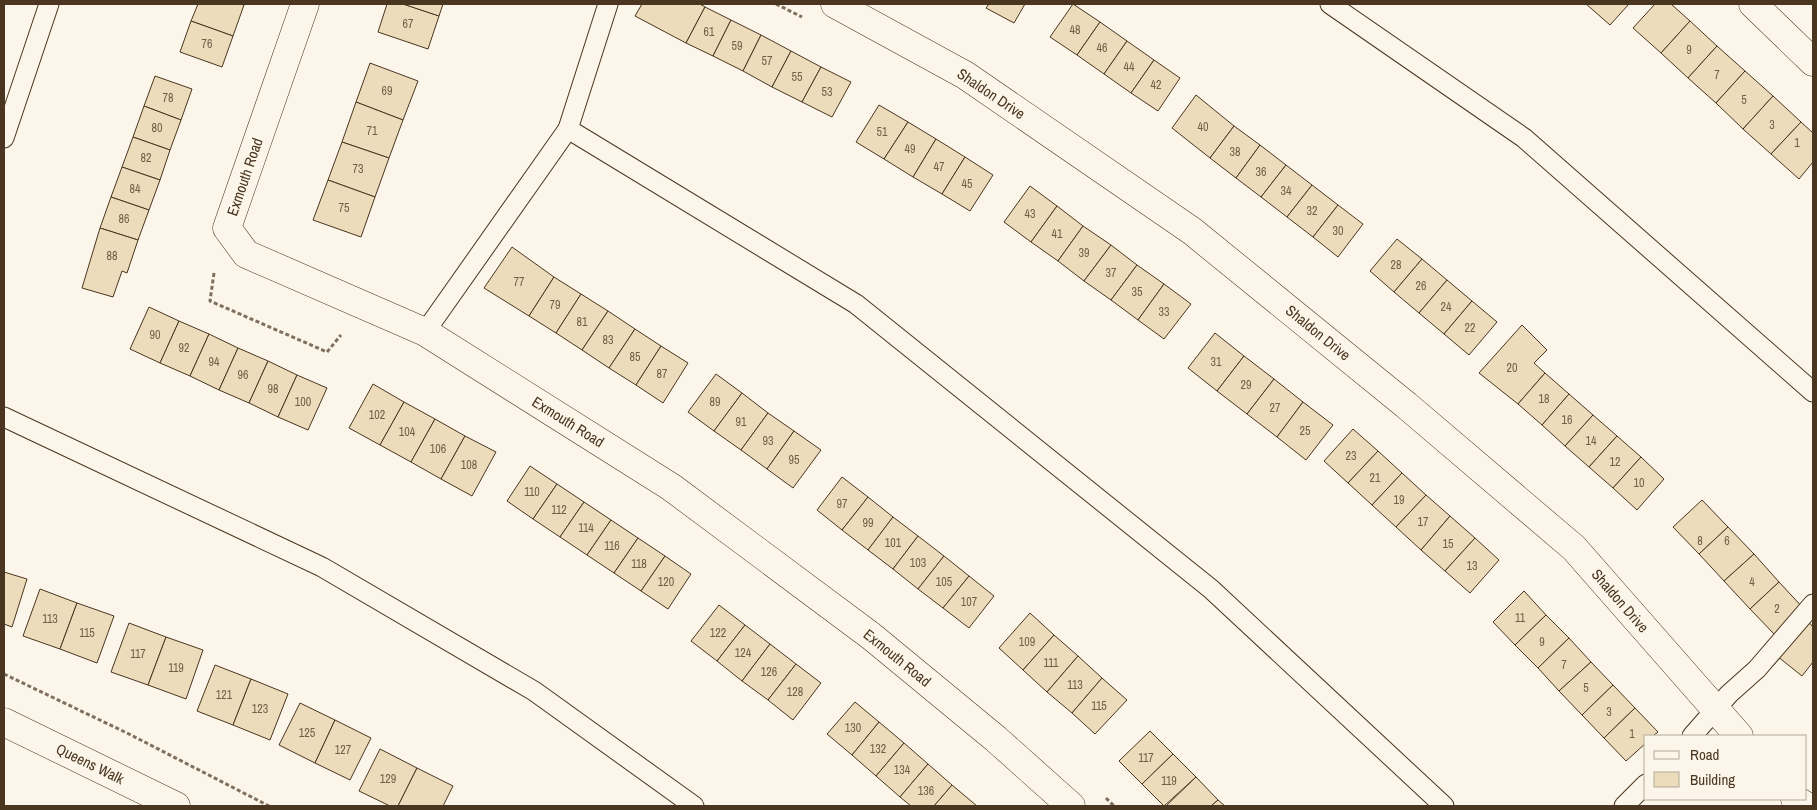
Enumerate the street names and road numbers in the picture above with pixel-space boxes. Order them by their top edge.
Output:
street label: Shaldon Drive [953,63,1030,124]
street label: Exmouth Road [221,135,268,219]
street label: Shaldon Drive [1281,300,1355,365]
street label: Exmouth Road [528,391,608,452]
street label: Shaldon Drive [1587,564,1654,637]
street label: Exmouth Road [859,624,936,691]
street label: Queens Walk [53,738,129,789]

